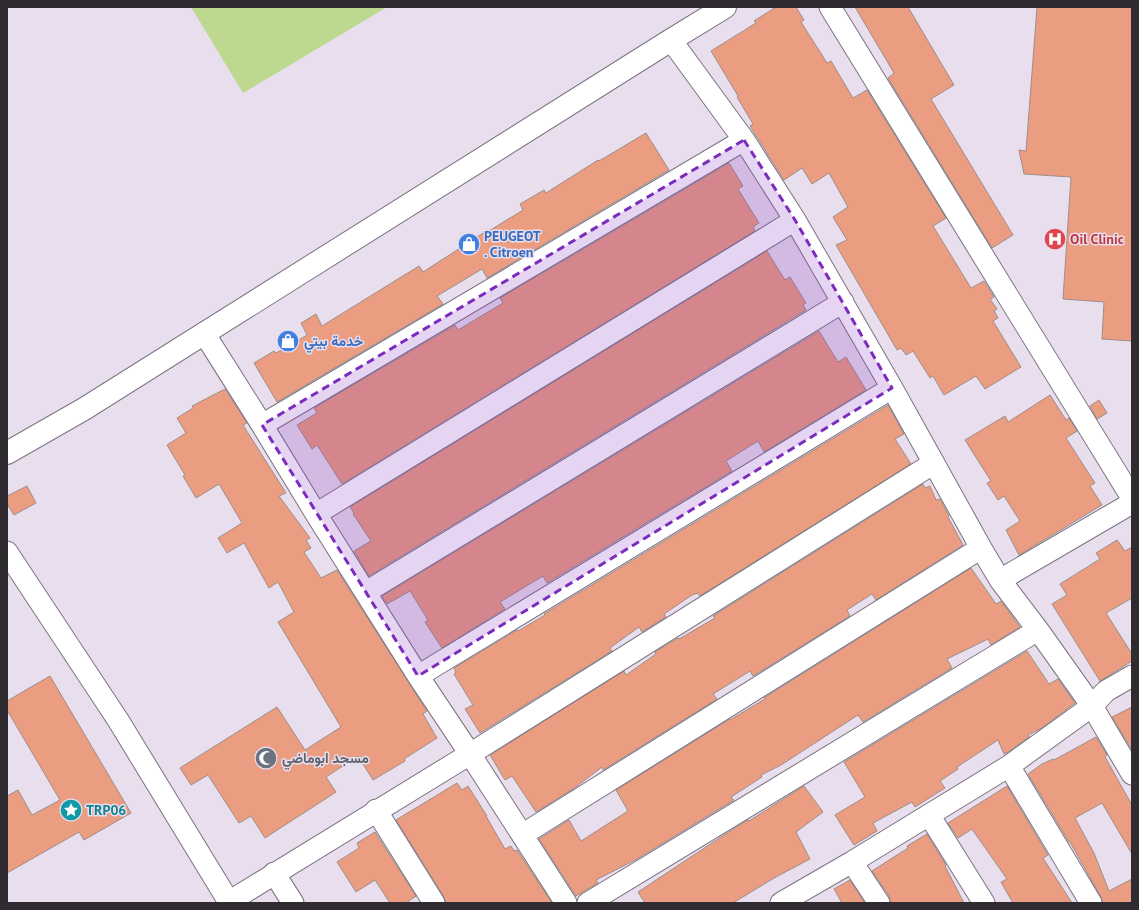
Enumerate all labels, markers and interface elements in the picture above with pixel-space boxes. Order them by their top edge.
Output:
hospital icon: Oil Clinic [1042,226,1068,252]
place label: PEUGEOT . Citroen [484,227,541,261]
place label: Oil Clinic [1070,230,1124,248]
shop icon: PEUGEOT . Citroen [456,231,482,257]
shop icon: خدمة بيتي [275,328,301,354]
place label: خدمة بيتي [304,332,364,353]
mosque icon: مسجد ابوماضي [253,745,279,771]
place label: مسجد ابوماضي [282,749,369,770]
place icon: TRP06 [58,797,84,823]
place label: TRP06 [86,801,126,819]

